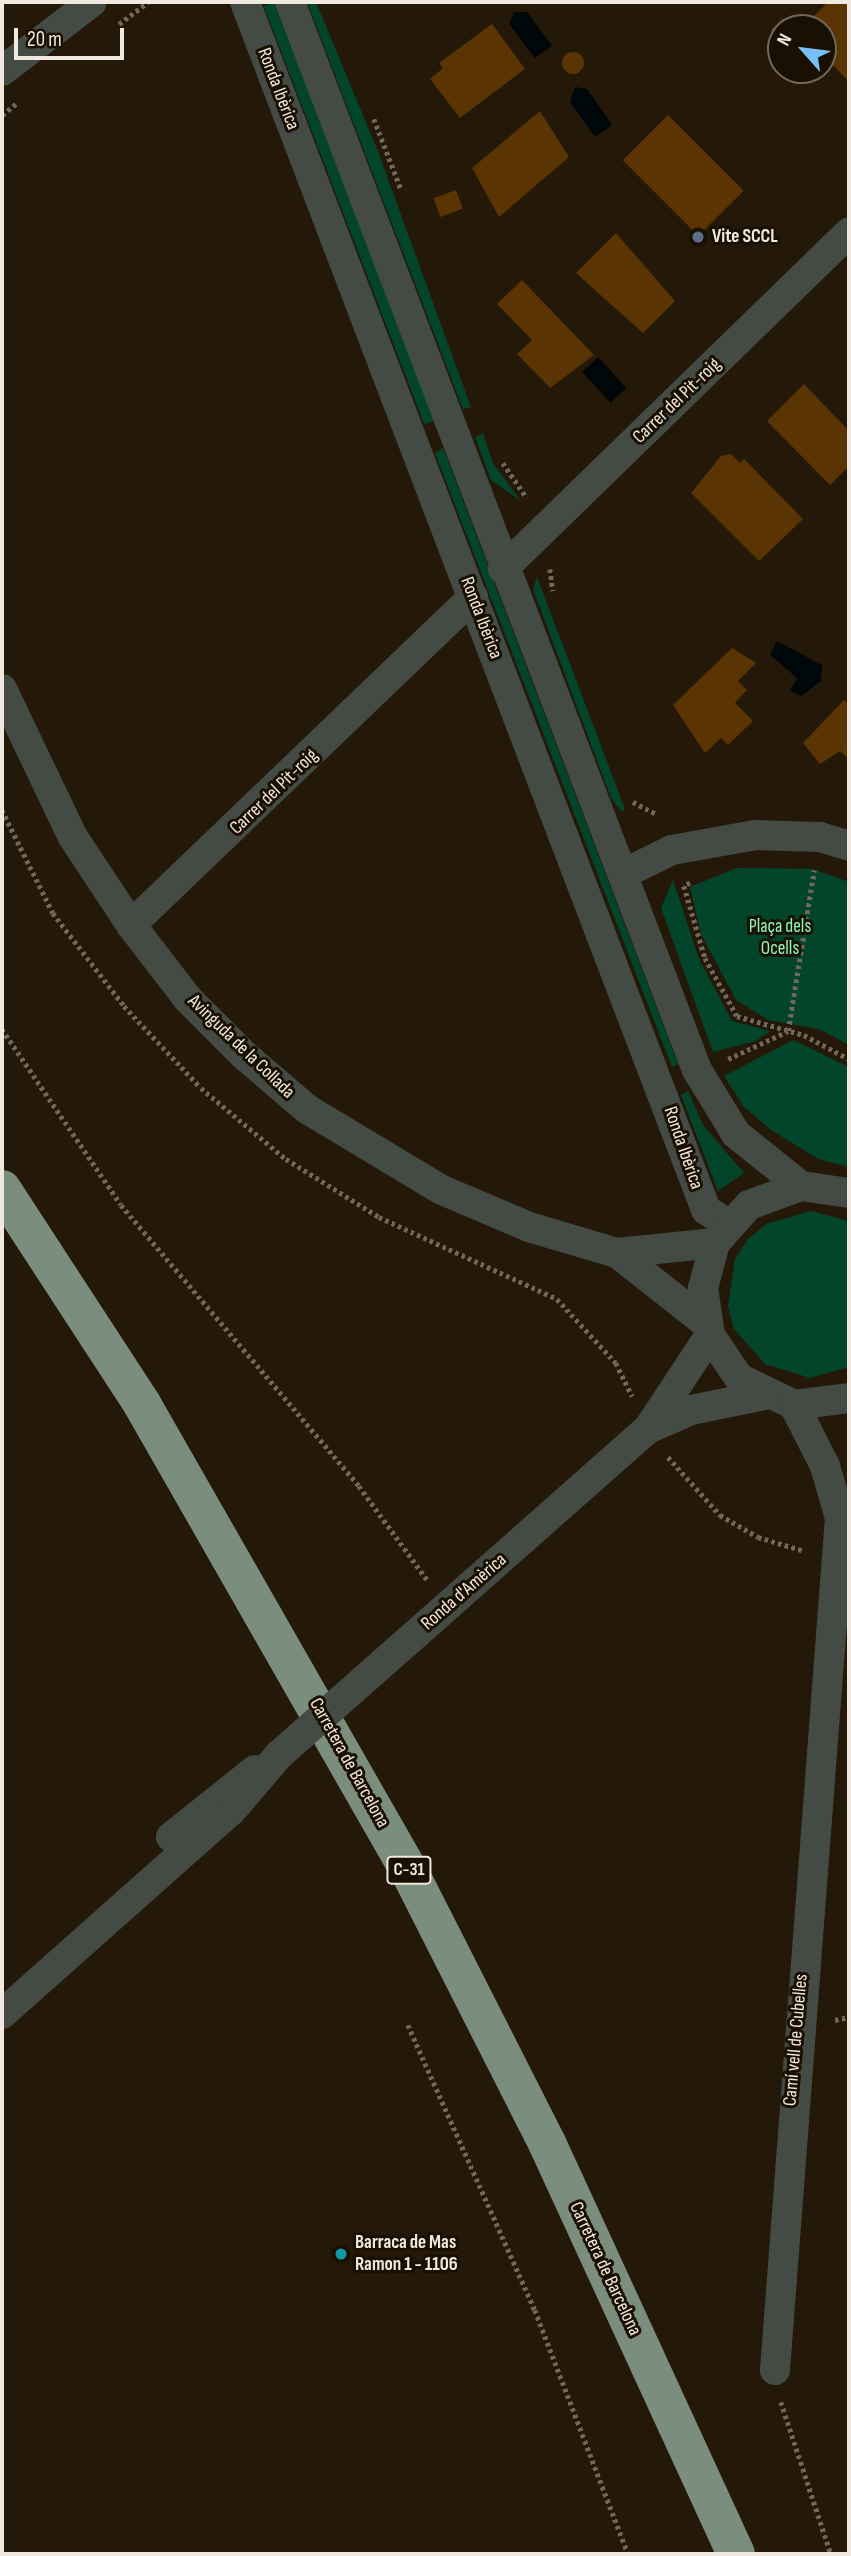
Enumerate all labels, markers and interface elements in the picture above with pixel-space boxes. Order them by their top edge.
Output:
scale bar [18,14,128,58]
north arrow [767,14,837,84]
text: 20 m [27,27,62,52]
text: N [772,30,797,50]
street label: Ronda Ibèrica [252,45,304,133]
place label: Vite SCCL [712,226,778,248]
marker: Vite SCCL [690,229,706,245]
street label: Carrer del Pit-roig [628,353,726,449]
street label: Ronda Ibèrica [455,574,507,662]
street label: Carrer del Pit-roig [225,744,323,840]
park label: Plaça dels Ocells [749,916,811,960]
street label: Avinguda de la Collada [183,990,299,1104]
street label: Ronda Ibèrica [658,1104,708,1192]
street label: Ronda d'Amèrica [417,1549,511,1635]
street label: Carretera de Barcelona [304,1694,394,1832]
road number: C-31 [386,1856,432,1884]
street label: Camí vell de Cubelles [779,1973,813,2107]
street label: Carretera de Barcelona [564,2199,646,2339]
place label: Barraca de Mas Ramon 1 - 1106 [355,2232,458,2276]
marker: Barraca de Mas Ramon 1 - 1106 [333,2246,349,2262]

